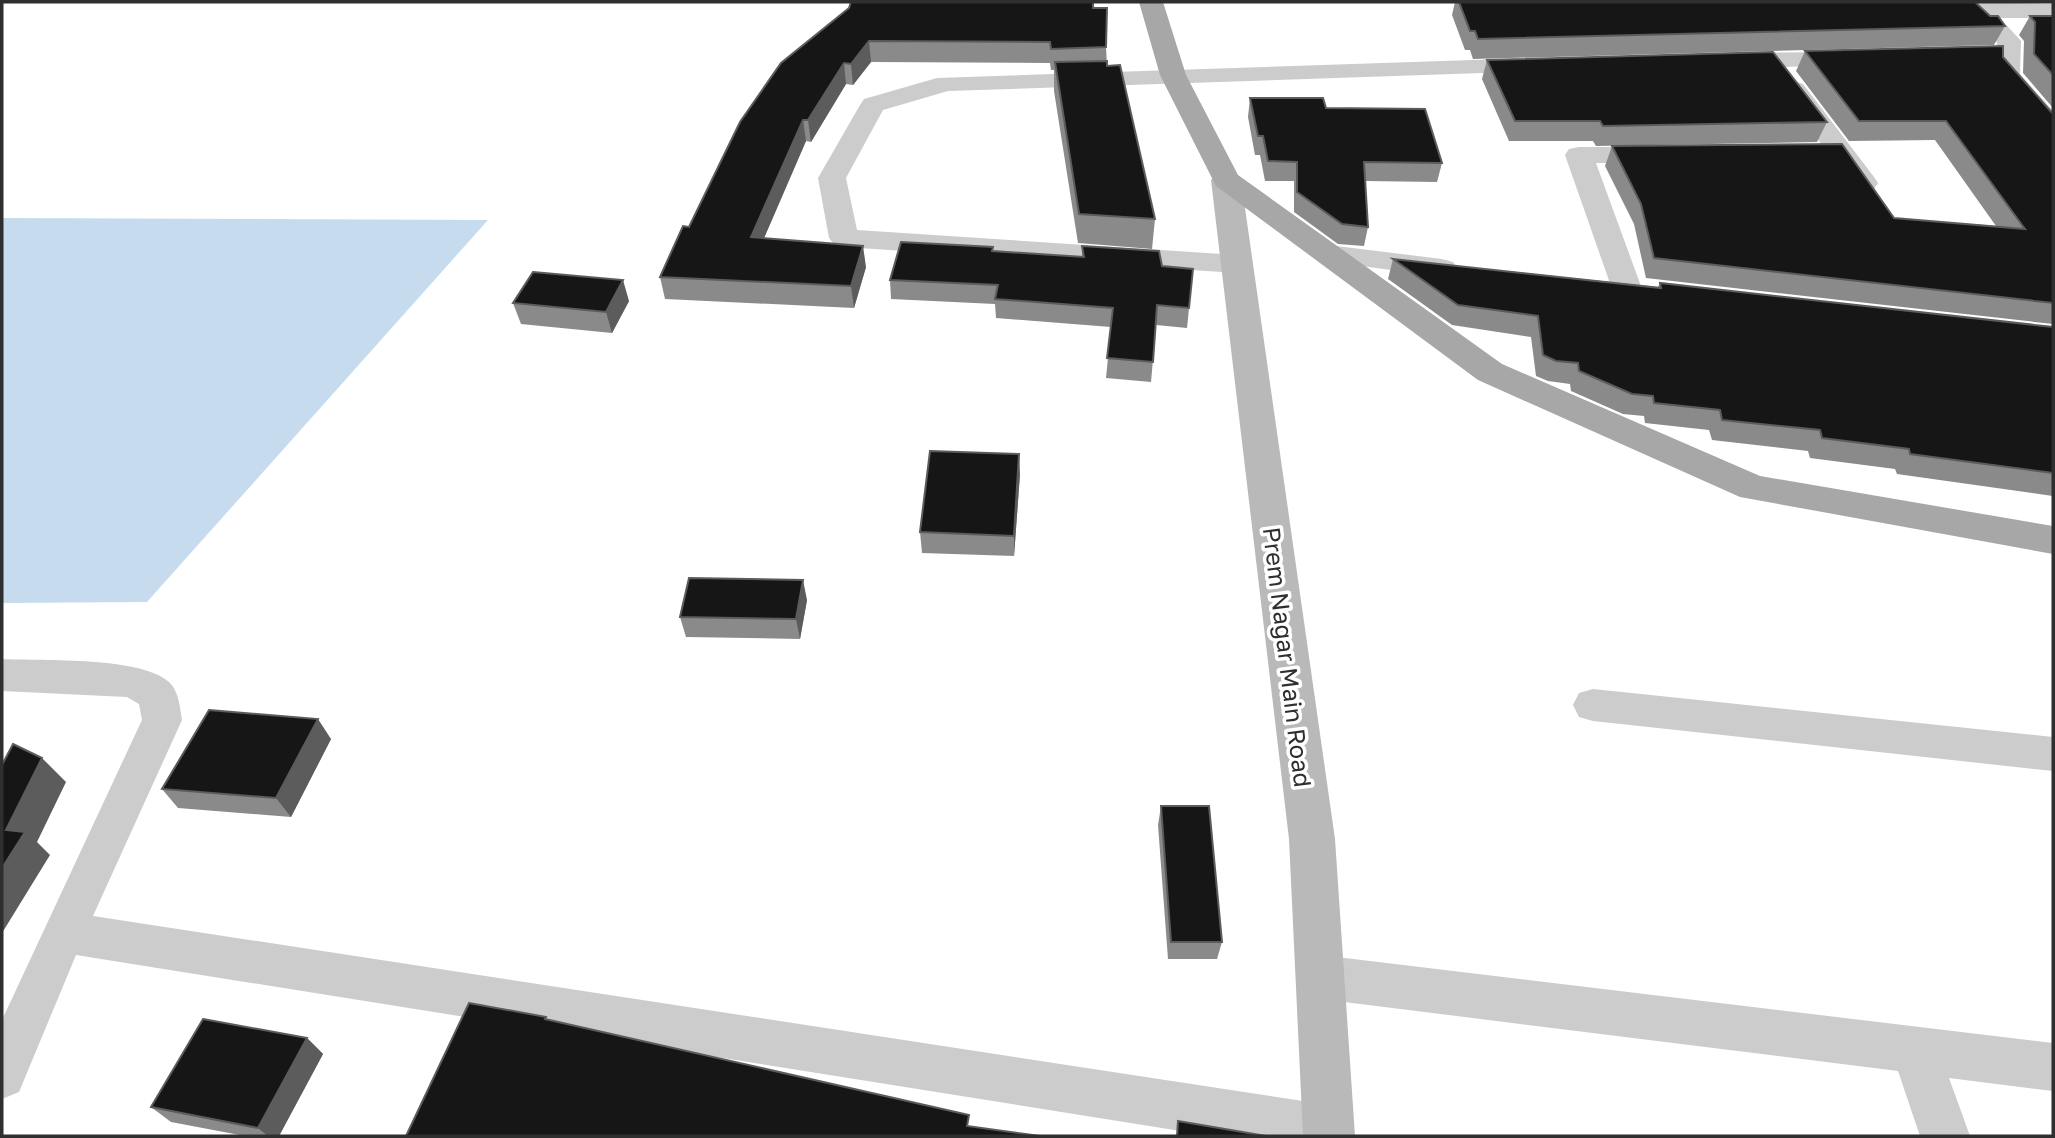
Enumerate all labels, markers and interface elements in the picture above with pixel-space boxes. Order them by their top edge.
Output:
street label: Prem Nagar Main Road [1258,525,1318,789]

